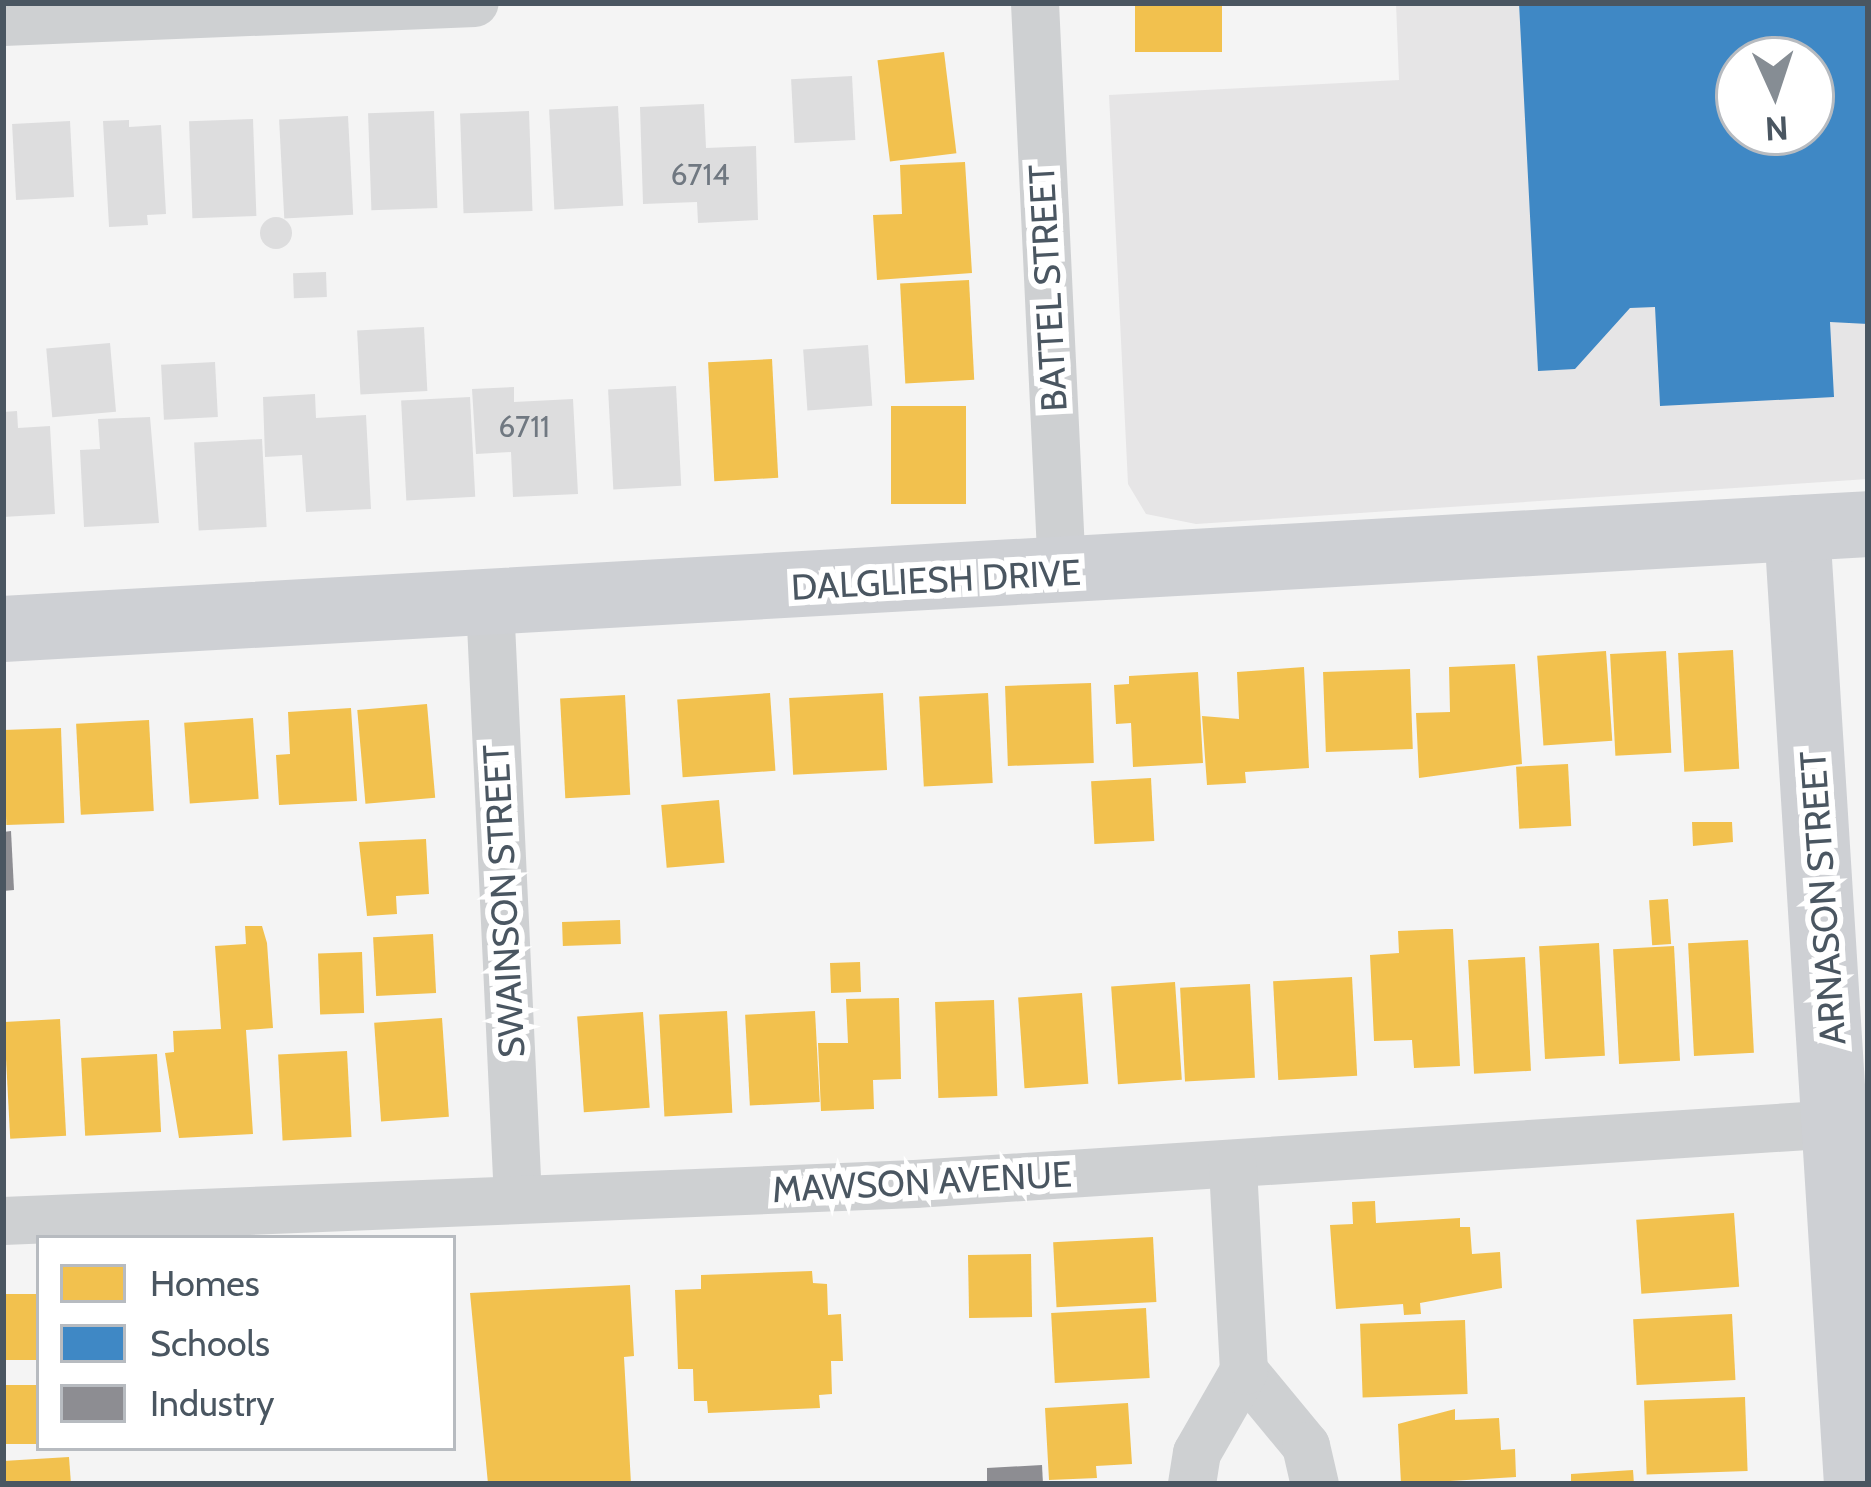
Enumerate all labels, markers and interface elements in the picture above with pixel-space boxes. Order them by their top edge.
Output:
north arrow [1715,36,1835,156]
text: N [1764,108,1789,150]
house number: 6714 [670,157,730,193]
street label: BATTEL STREET [1020,163,1076,413]
house number: 6711 [498,409,550,445]
street label: DALGLIESH DRIVE [790,551,1082,609]
street label: SWAINSON STREET [474,743,534,1059]
street label: ARNASON STREET [1791,750,1855,1046]
street label: MAWSON AVENUE [771,1153,1073,1211]
legend [36,1235,456,1451]
text: Homes [150,1261,260,1305]
text: Schools [150,1321,270,1365]
text: Industry [150,1381,274,1425]

